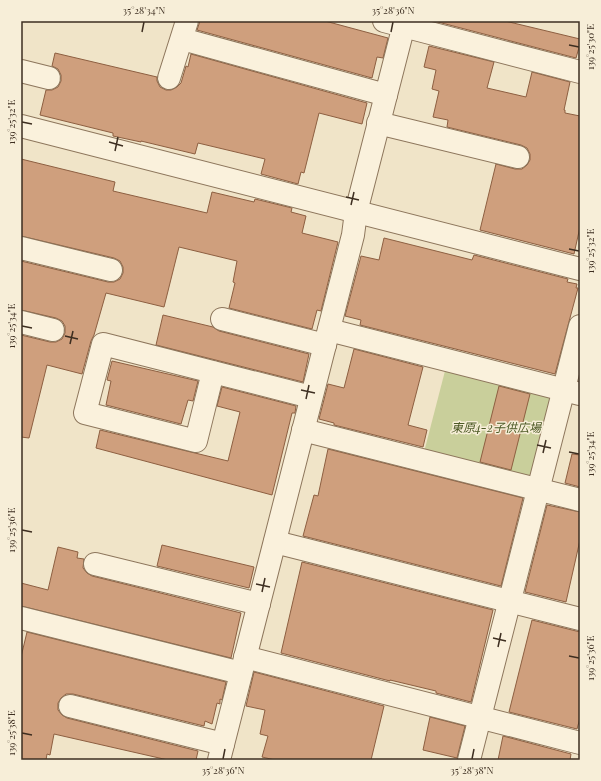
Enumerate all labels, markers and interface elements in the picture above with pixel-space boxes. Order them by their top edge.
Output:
text: 35°28'34"N [123,3,165,17]
text: 35°28'36"N [371,3,415,17]
text: 139°25'30"E [583,24,597,70]
text: 139°25'32"E [4,99,18,145]
text: 139°25'32"E [583,228,597,274]
text: 139°25'34"E [4,303,18,349]
park label: 東原4-2子供広場 [451,419,543,435]
text: 139°25'34"E [583,431,597,477]
text: 139°25'36"E [4,507,18,553]
text: 139°25'36"E [583,635,597,681]
text: 139°25'38"E [4,710,18,756]
text: 35°28'36"N [201,763,245,777]
text: 35°28'38"N [450,763,494,777]

